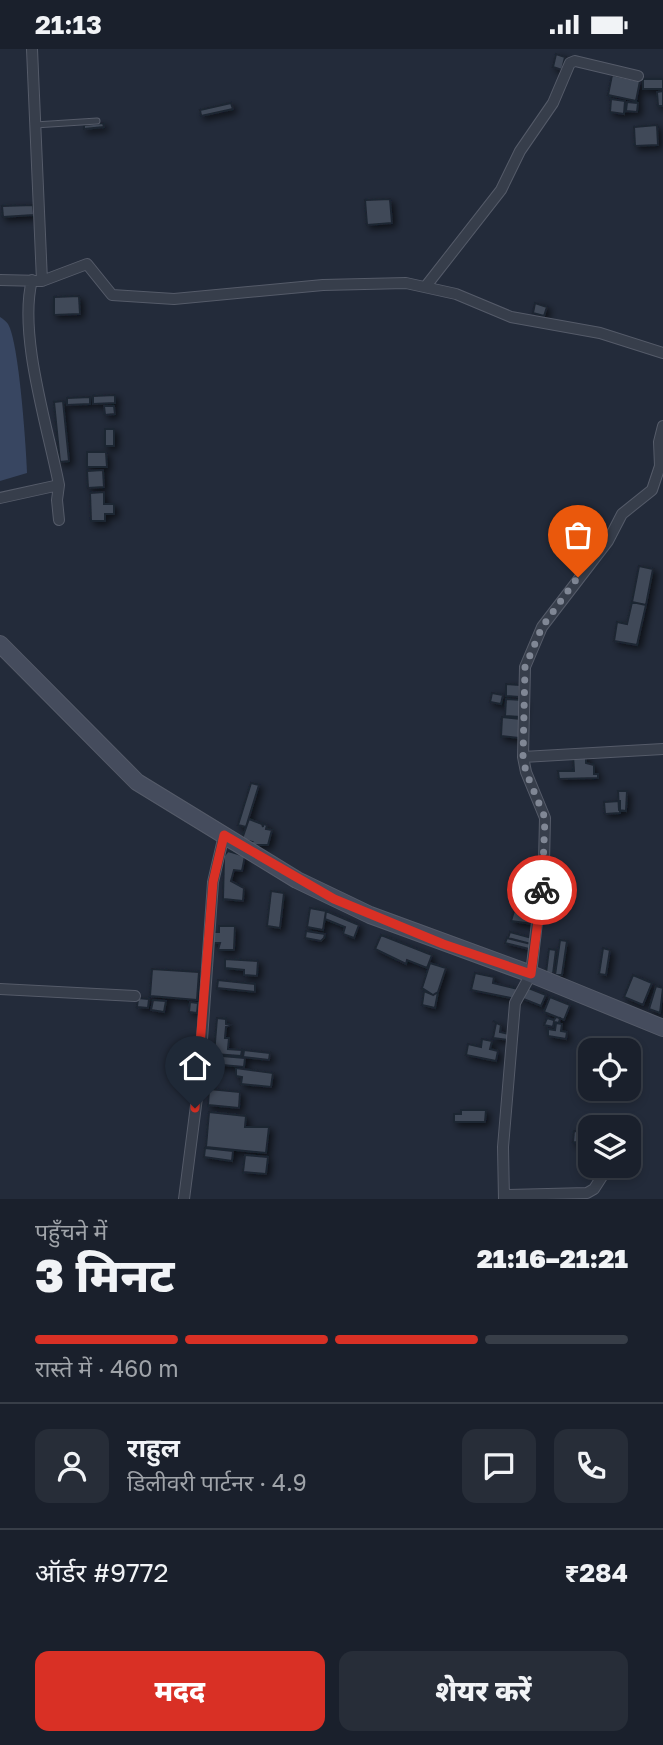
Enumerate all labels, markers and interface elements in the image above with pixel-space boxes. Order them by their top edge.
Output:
text: 21:13 [35,9,102,40]
pin [548,505,608,577]
icon: bag [559,516,597,554]
courier [507,855,577,925]
icon: bike [523,871,561,909]
pin [165,1036,225,1108]
map controls [578,1038,641,1178]
button: locate [578,1038,641,1101]
icon: home [176,1047,214,1085]
button: layers [578,1115,641,1178]
text: पहुँचने में [35,1217,107,1245]
text: 21:16–21:21 [477,1243,628,1274]
text: 3 मिनट [35,1247,175,1302]
text: रास्ते में · 460 m [35,1354,179,1382]
button: person [35,1429,109,1503]
button: chat [462,1429,536,1503]
button: phone [554,1429,628,1503]
text: राहुल [127,1432,180,1463]
text: डिलीवरी पार्टनर · 4.9 [127,1468,307,1496]
text: ऑर्डर #9772 [35,1557,169,1588]
text: ₹284 [564,1557,628,1588]
button: मदद [35,1651,325,1731]
button: शेयर करें [339,1651,628,1731]

